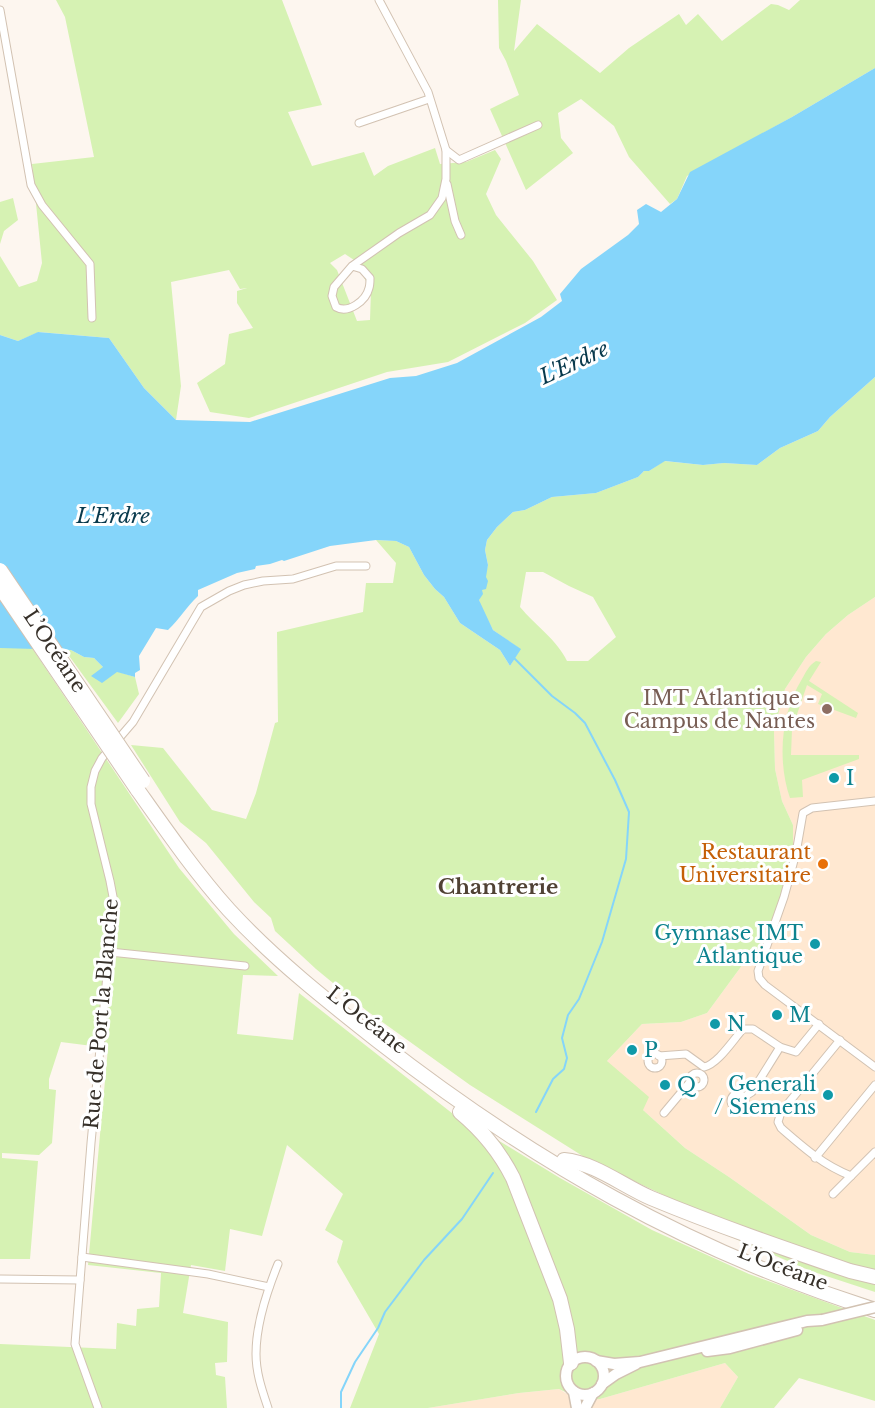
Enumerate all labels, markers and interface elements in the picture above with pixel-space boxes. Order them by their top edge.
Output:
water label: L'Erdre [534,336,613,391]
water label: L'Erdre [75,503,150,529]
street label: L’Océane [19,605,91,697]
place label: IMT Atlantique - Campus de Nantes [624,686,815,733]
marker: IMT Atlantique - Campus de Nantes [820,702,834,716]
place label: I [846,766,854,790]
marker: I [827,771,841,785]
place label: Restaurant Universitaire [679,840,811,887]
marker: Restaurant Universitaire [816,857,830,871]
district label: Chantrerie [438,874,558,900]
street label: Rue de Port la Blanche [79,897,123,1131]
place label: Gymnase IMT Atlantique [654,921,803,968]
marker: Gymnase IMT Atlantique [808,937,822,951]
street label: L’Océane [322,981,412,1059]
place label: M [789,1003,811,1027]
marker: M [770,1008,784,1022]
place label: N [727,1012,745,1036]
marker: N [708,1017,722,1031]
place label: P [644,1038,658,1062]
marker: P [625,1043,639,1057]
place label: Generali / Siemens [714,1072,816,1119]
place label: Q [677,1073,696,1097]
marker: Q [658,1078,672,1092]
marker: Generali / Siemens [821,1088,835,1102]
street label: L’Océane [734,1239,832,1295]

